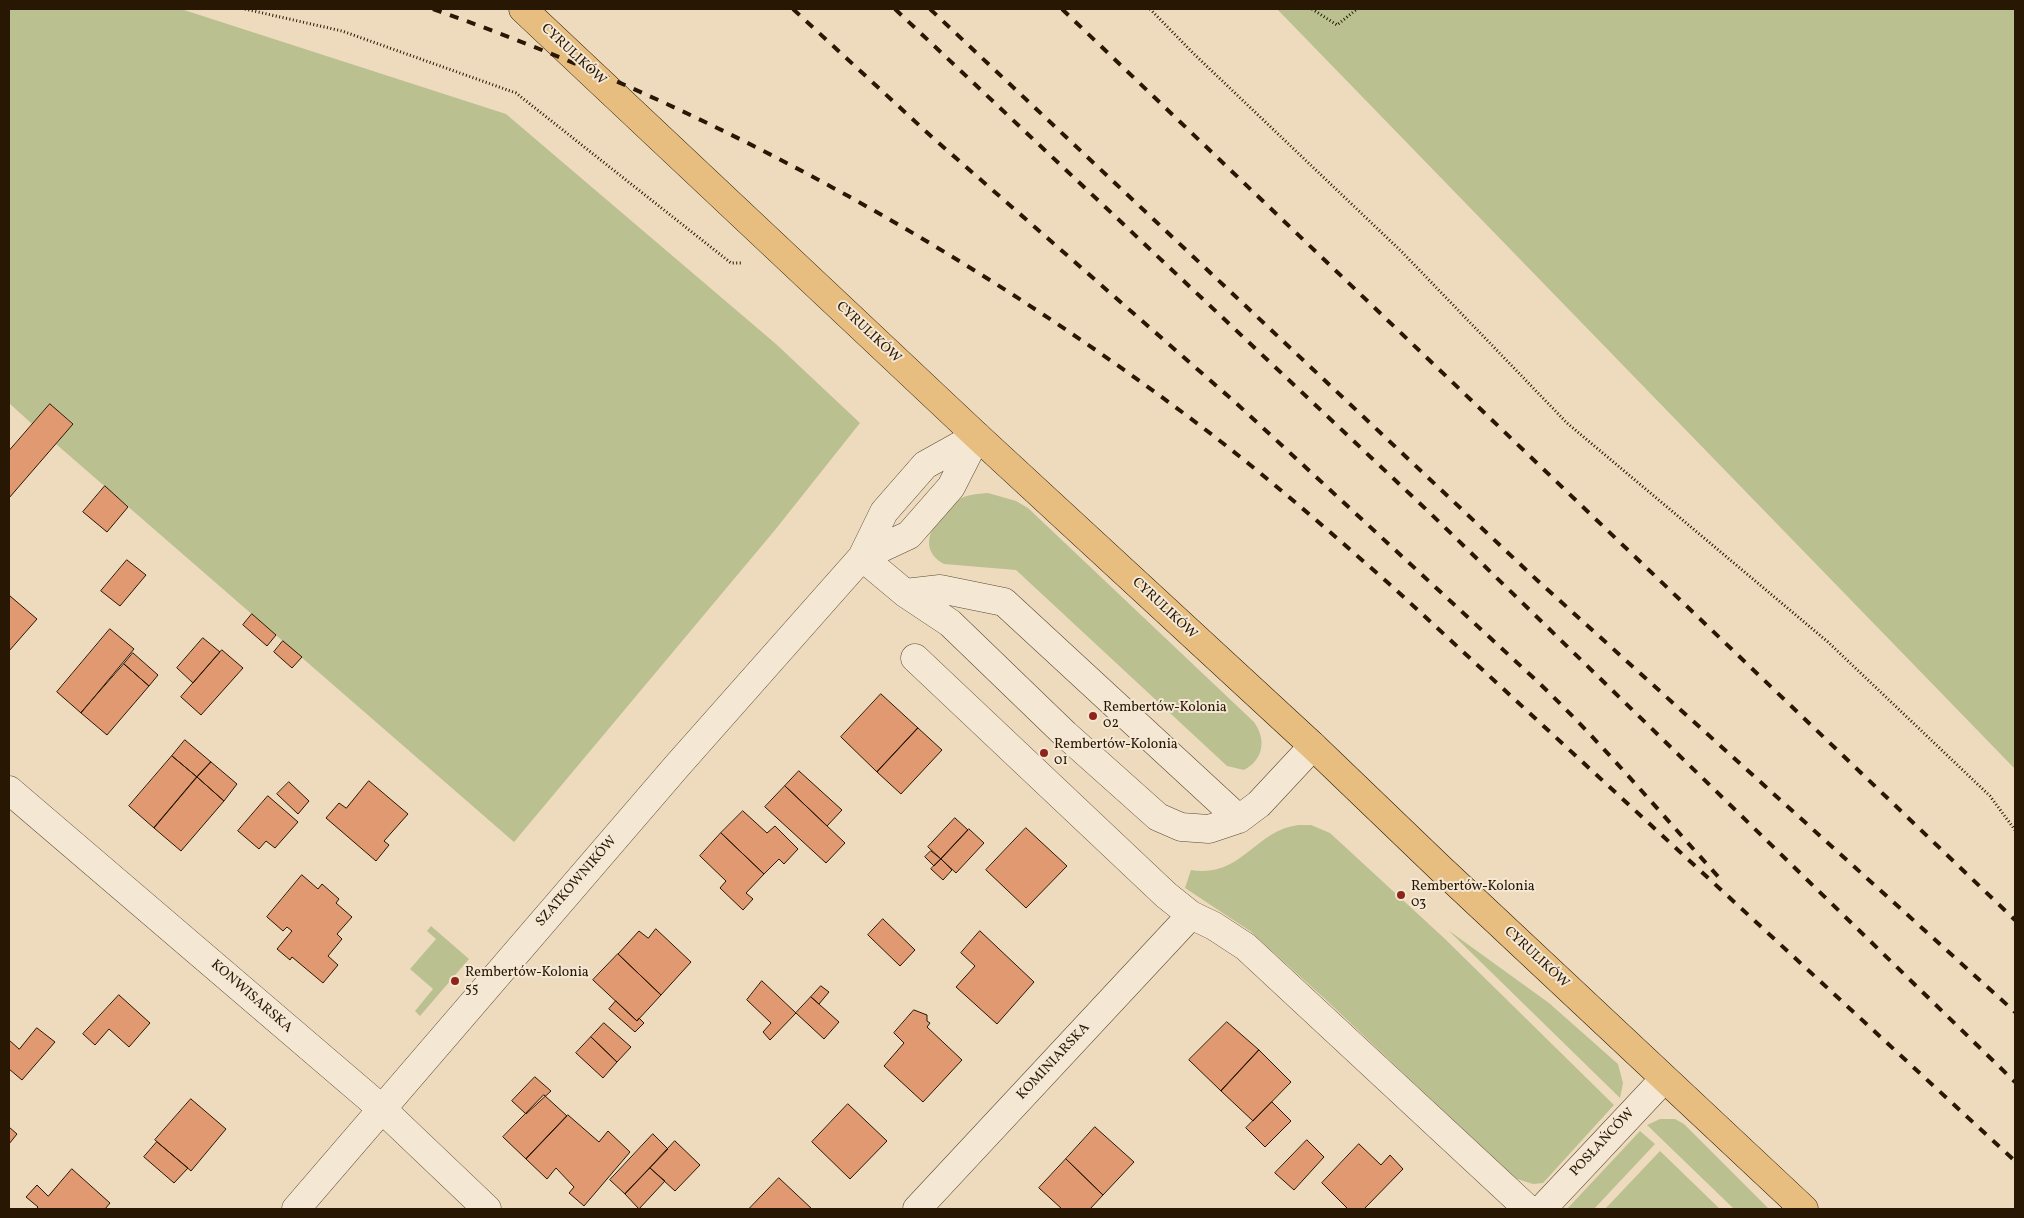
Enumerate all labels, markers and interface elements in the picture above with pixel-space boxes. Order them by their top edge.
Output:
street label: CYRULIKÓW [537,21,609,89]
street label: CYRULIKÓW [832,299,904,367]
street label: CYRULIKÓW [1128,575,1200,643]
place label: Rembertów-Kolonia 02 [1103,700,1227,732]
marker: Rembertów-Kolonia 02 [1087,710,1099,722]
place label: Rembertów-Kolonia 01 [1054,737,1178,770]
marker: Rembertów-Kolonia 01 [1038,747,1050,759]
street label: SZATKOWNIKÓW [533,833,621,931]
place label: Rembertów-Kolonia 03 [1411,879,1535,912]
marker: Rembertów-Kolonia 03 [1395,889,1407,901]
street label: CYRULIKÓW [1500,924,1572,992]
street label: KONWISARSKA [207,957,295,1037]
place label: Rembertów-Kolonia 55 [465,965,589,998]
marker: Rembertów-Kolonia 55 [449,975,461,987]
street label: KOMINIARSKA [1014,1020,1094,1104]
street label: POSŁAŃCÓW [1567,1105,1639,1181]

